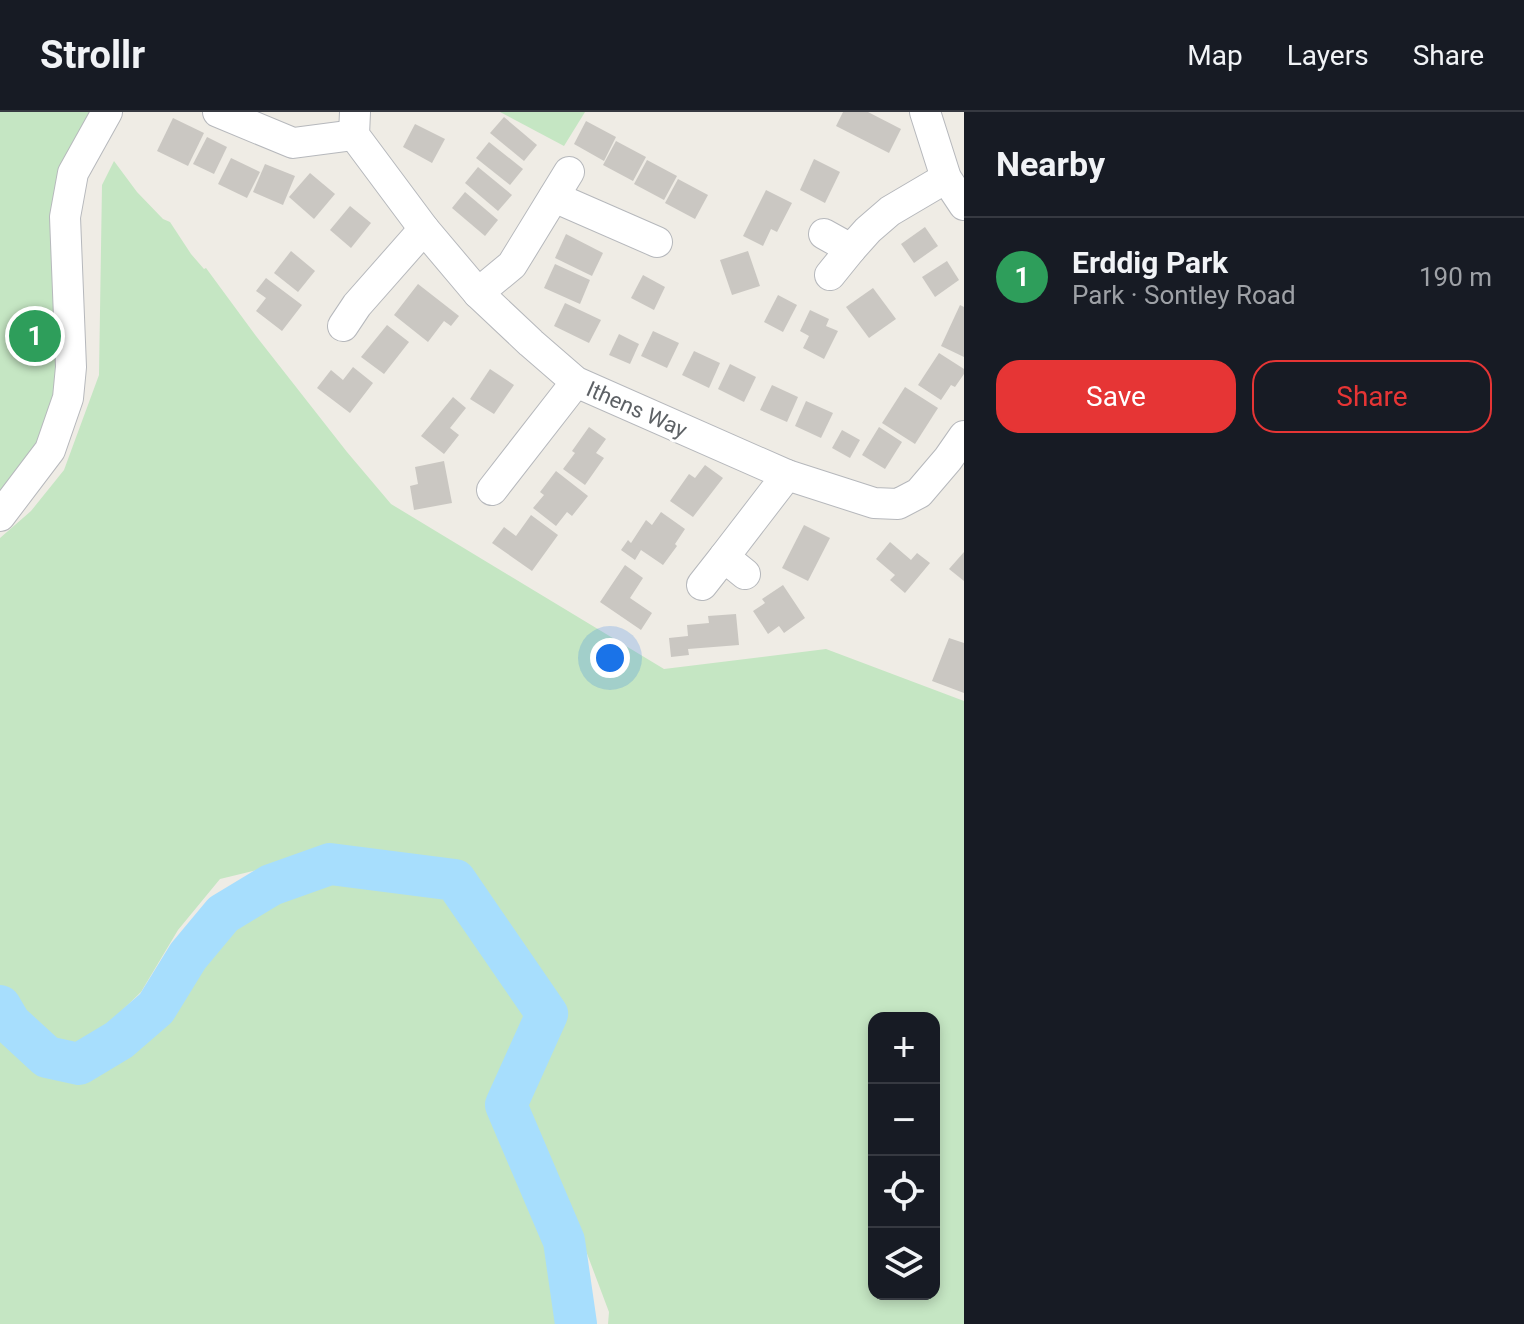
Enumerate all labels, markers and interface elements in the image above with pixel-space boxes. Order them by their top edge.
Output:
text: Strollr [40,33,145,77]
text: Map [1187,39,1243,72]
text: Layers [1287,39,1369,72]
text: Share [1413,39,1484,72]
text: Nearby [996,144,1105,184]
text: Erddig Park [1072,245,1228,280]
text: 1 [1015,262,1029,292]
text: 190 m [1419,262,1492,292]
text: Park · Sontley Road [1072,280,1296,310]
pin: 1 [9,306,61,366]
button: Save [996,360,1236,433]
button: Share [1252,360,1492,433]
street label: Ithens Way [583,376,691,443]
your location [590,638,630,678]
map controls [868,1012,940,1300]
button: + [868,1012,940,1084]
button: − [868,1084,940,1156]
button: locate [868,1156,940,1228]
button: layers [868,1228,940,1300]

